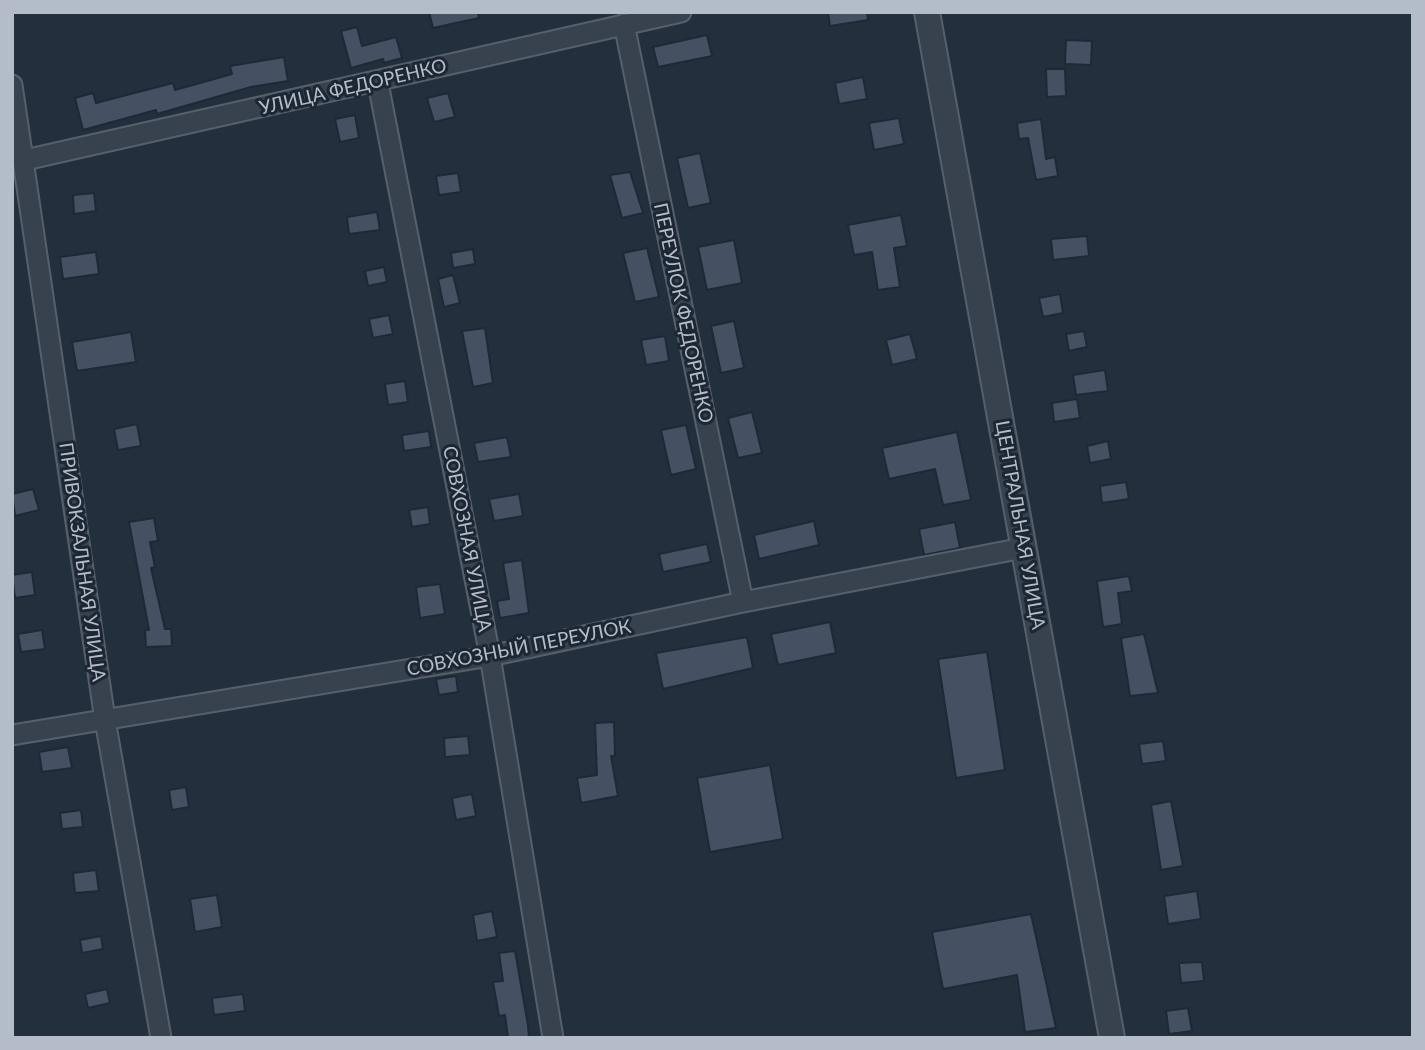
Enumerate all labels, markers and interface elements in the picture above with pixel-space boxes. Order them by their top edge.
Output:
street label: УЛИЦА ФЕДОРЕНКО [257,54,449,120]
street label: ПЕРЕУЛОК ФЕДОРЕНКО [649,201,717,425]
street label: ЦЕНТРАЛЬНАЯ УЛИЦА [990,419,1050,631]
street label: ПРИВОКЗАЛЬНАЯ УЛИЦА [54,441,110,683]
street label: СОВХОЗНАЯ УЛИЦА [438,444,496,634]
street label: СОВХОЗНЫЙ ПЕРЕУЛОК [405,615,633,681]

